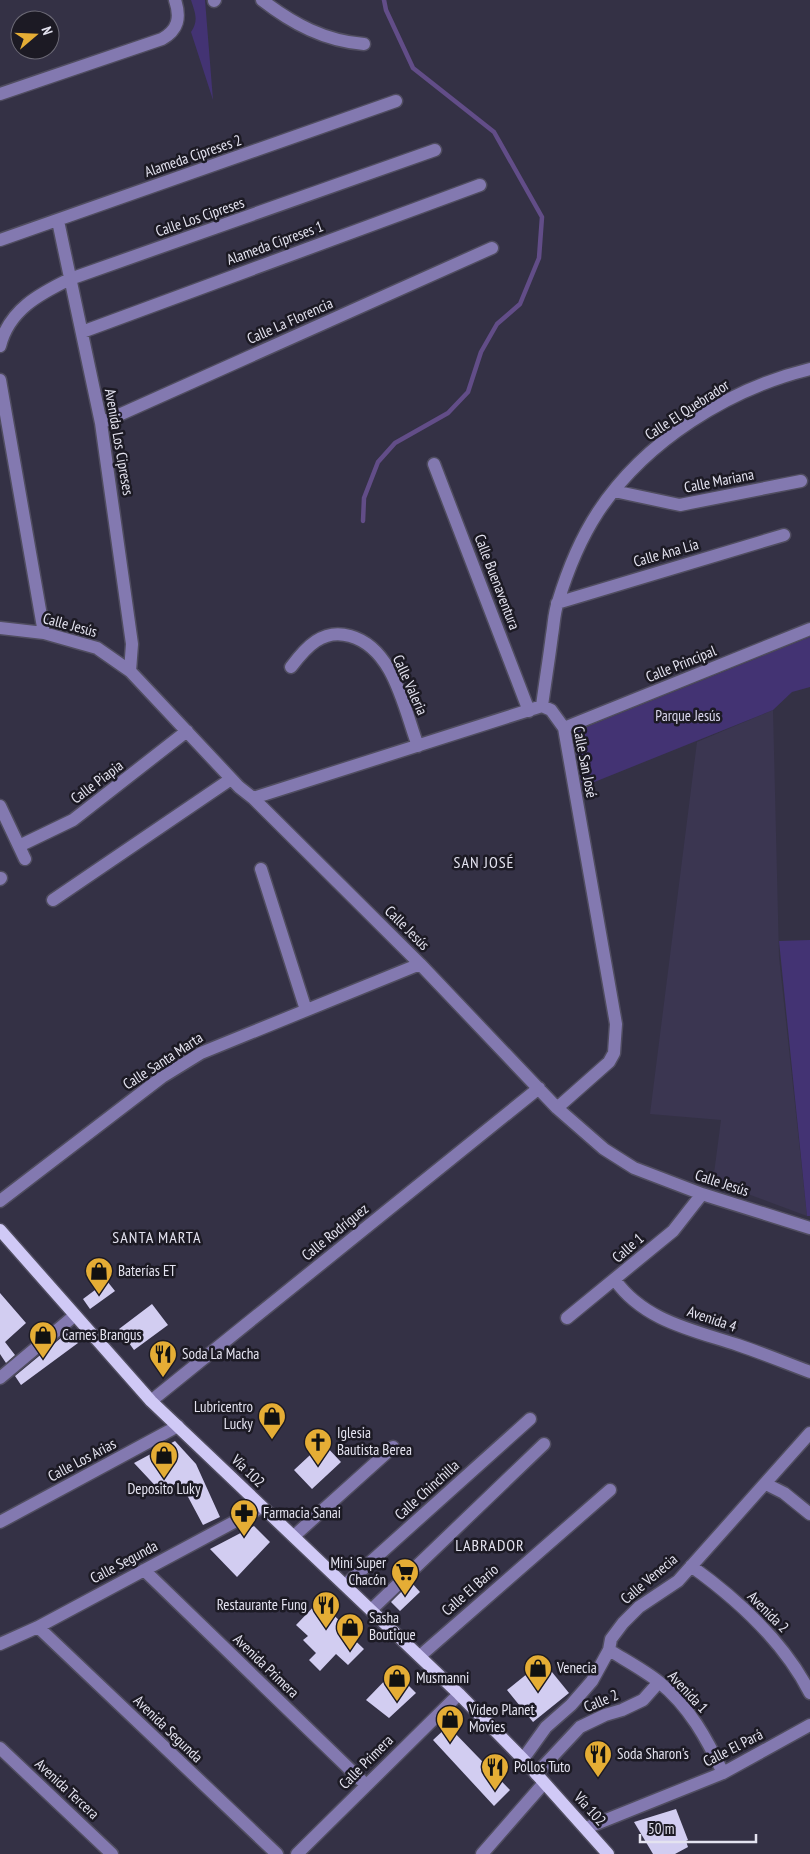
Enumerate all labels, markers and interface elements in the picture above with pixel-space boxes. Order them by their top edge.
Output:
north arrow [10,10,60,60]
text: N [38,24,57,37]
street label: Alameda Cipreses 2 [142,130,244,181]
street label: Calle Los Cipreses [153,192,247,241]
street label: Alameda Cipreses 1 [224,216,326,269]
street label: Calle La Florencia [244,293,336,348]
street label: Calle El Quebrador [641,375,733,444]
street label: Avenida Los Cipreses [101,387,138,497]
street label: Calle Mariana [682,464,755,497]
street label: Calle Buenaventura [471,531,524,632]
street label: Calle Ana Lía [631,534,701,571]
street label: Calle Jesús [41,608,99,641]
street label: Calle Principal [643,641,719,686]
street label: Calle Valeria [389,652,432,718]
park label: Parque Jesús [655,706,721,725]
street label: Calle San José [569,724,602,799]
street label: Calle Piapia [67,756,127,807]
district label: SAN JOSÉ [454,852,514,872]
street label: Calle Jesús [381,901,434,954]
street label: Calle Santa Marta [119,1028,206,1093]
street label: Calle Jesús [693,1165,751,1200]
street label: Calle Rodríguez [297,1199,372,1264]
district label: SANTA MARTA [112,1227,202,1247]
street label: Calle 1 [608,1229,647,1267]
shop icon: Baterías ET [84,1256,114,1295]
place label: Baterías ET [118,1261,176,1280]
street label: Avenida 4 [685,1301,740,1336]
shop icon: Carnes Brangus [28,1320,58,1359]
place label: Carnes Brangus [62,1325,142,1344]
restaurant icon: Soda La Macha [148,1339,178,1378]
place label: Soda La Macha [182,1344,259,1363]
place label: Lubricentro Lucky [194,1397,253,1433]
shop icon: Lubricentro Lucky [257,1401,287,1440]
place label: Iglesia Bautista Berea [337,1423,412,1459]
church icon: Iglesia Bautista Berea [303,1427,333,1466]
street label: Calle Los Arias [44,1434,119,1485]
shop icon: Deposito Luky [149,1440,179,1479]
street label: Vía 102 [227,1450,269,1491]
street label: Calle Chinchilla [390,1456,463,1524]
place label: Deposito Luky [127,1479,201,1498]
pharmacy icon: Farmacia Sanai [229,1498,259,1537]
place label: Farmacia Sanai [263,1503,341,1522]
district label: LABRADOR [455,1535,525,1555]
street label: Calle Segunda [87,1536,161,1587]
street label: Calle Venecia [616,1549,681,1608]
place label: Mini Super Chacón [330,1553,387,1589]
supermarket icon: Mini Super Chacón [390,1557,420,1596]
street label: Calle El Bario [437,1560,502,1619]
street label: Avenida 2 [744,1587,793,1636]
restaurant icon: Restaurante Fung [311,1590,341,1629]
place label: Restaurante Fung [217,1595,307,1614]
place label: Sasha Boutique [369,1608,416,1644]
shop icon: Sasha Boutique [335,1612,365,1651]
street label: Avenida Primera [230,1630,303,1702]
shop icon: Venecia [523,1653,553,1692]
place label: Venecia [556,1658,597,1677]
shop icon: Musmanni [382,1663,412,1702]
street label: Avenida 1 [664,1667,713,1717]
place label: Musmanni [416,1668,469,1687]
street label: Calle 2 [581,1685,621,1716]
street label: Avenida Segunda [130,1691,207,1766]
place label: Video Planet Movies [468,1700,535,1736]
shop icon: Video Planet Movies [435,1704,465,1743]
street label: Calle El Pará [700,1724,766,1771]
street label: Calle Primera [335,1731,397,1793]
restaurant icon: Soda Sharon's [583,1739,613,1778]
place label: Soda Sharon's [617,1744,689,1763]
restaurant icon: Pollos Tuto [480,1752,510,1791]
street label: Avenida Tercera [31,1754,103,1823]
place label: Pollos Tuto [514,1757,571,1776]
street label: Vía 102 [570,1787,611,1830]
scale bar [640,1812,756,1844]
text: 50 m [648,1819,674,1838]

